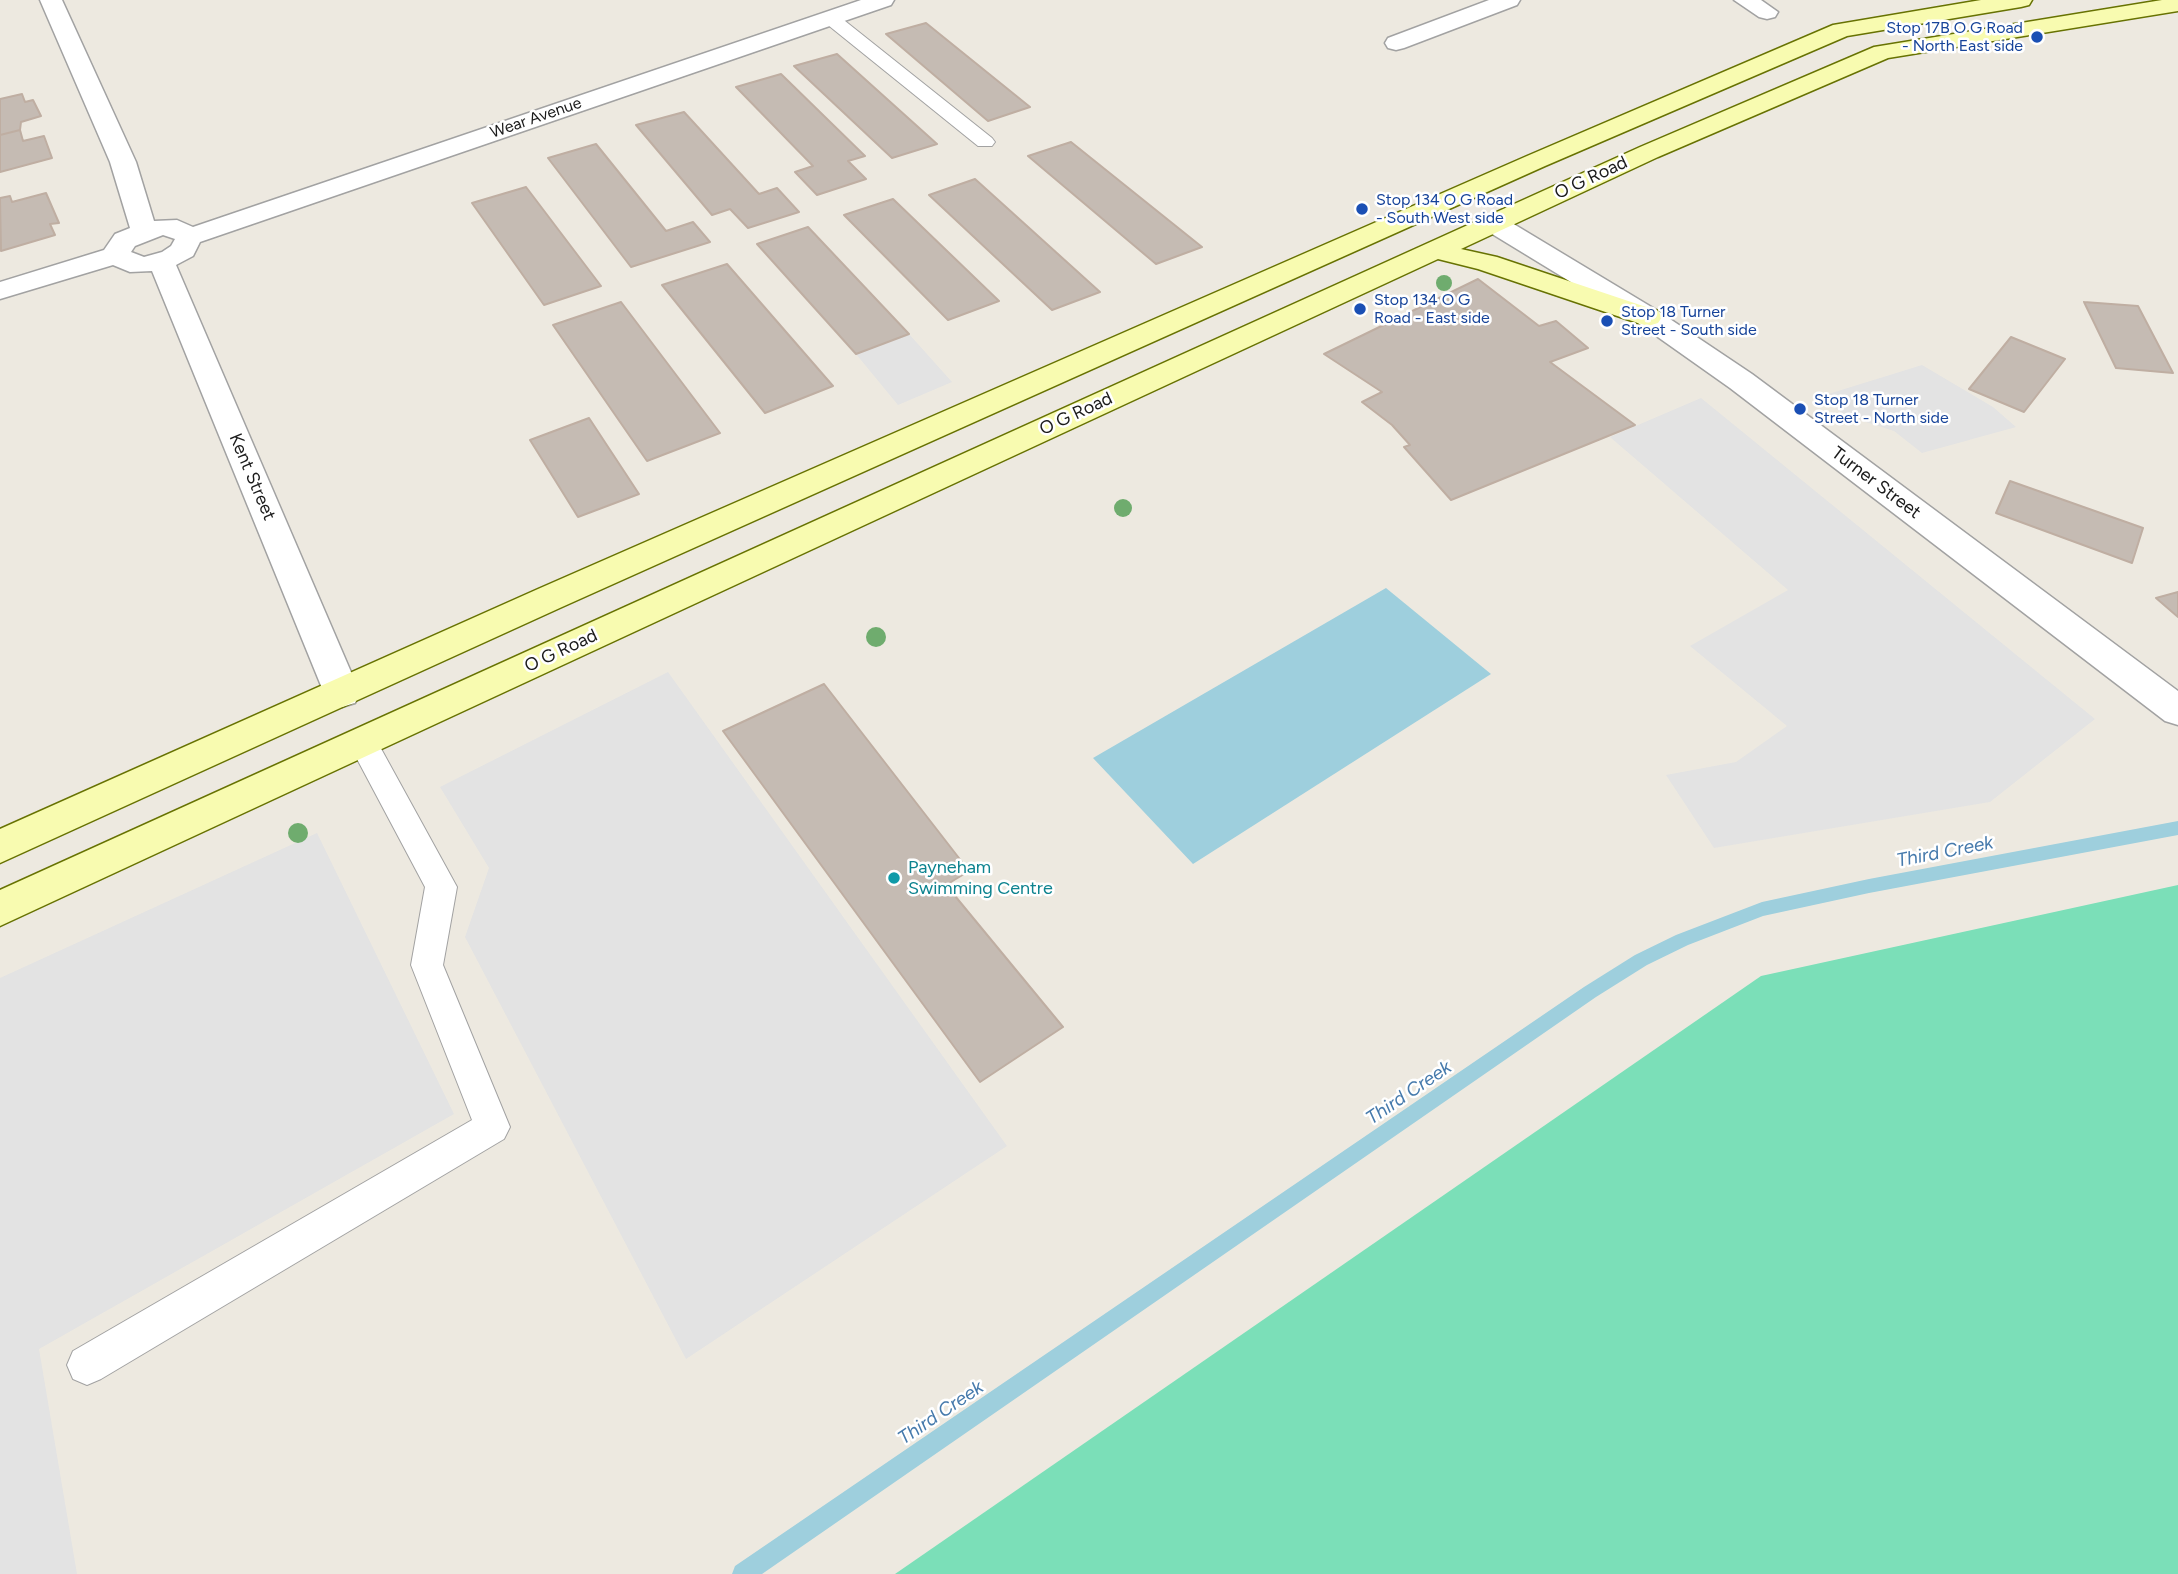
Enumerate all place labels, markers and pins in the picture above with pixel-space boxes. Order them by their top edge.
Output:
place label: Stop 17B O G Road - North East side [1886,18,2023,56]
marker: Stop 17B O G Road - North East side [2029,29,2045,45]
place label: Stop 134 O G Road - South West side [1376,190,1513,228]
marker: Stop 134 O G Road - South West side [1354,201,1370,217]
place label: Stop 134 O G Road - East side [1374,290,1490,328]
marker: Stop 134 O G Road - East side [1352,301,1368,317]
place label: Stop 18 Turner Street - South side [1621,302,1757,340]
marker: Stop 18 Turner Street - South side [1599,313,1615,329]
place label: Stop 18 Turner Street - North side [1814,390,1949,428]
marker: Stop 18 Turner Street - North side [1792,401,1808,417]
place label: Payneham Swimming Centre [908,857,1053,900]
marker: Payneham Swimming Centre [886,870,902,886]

